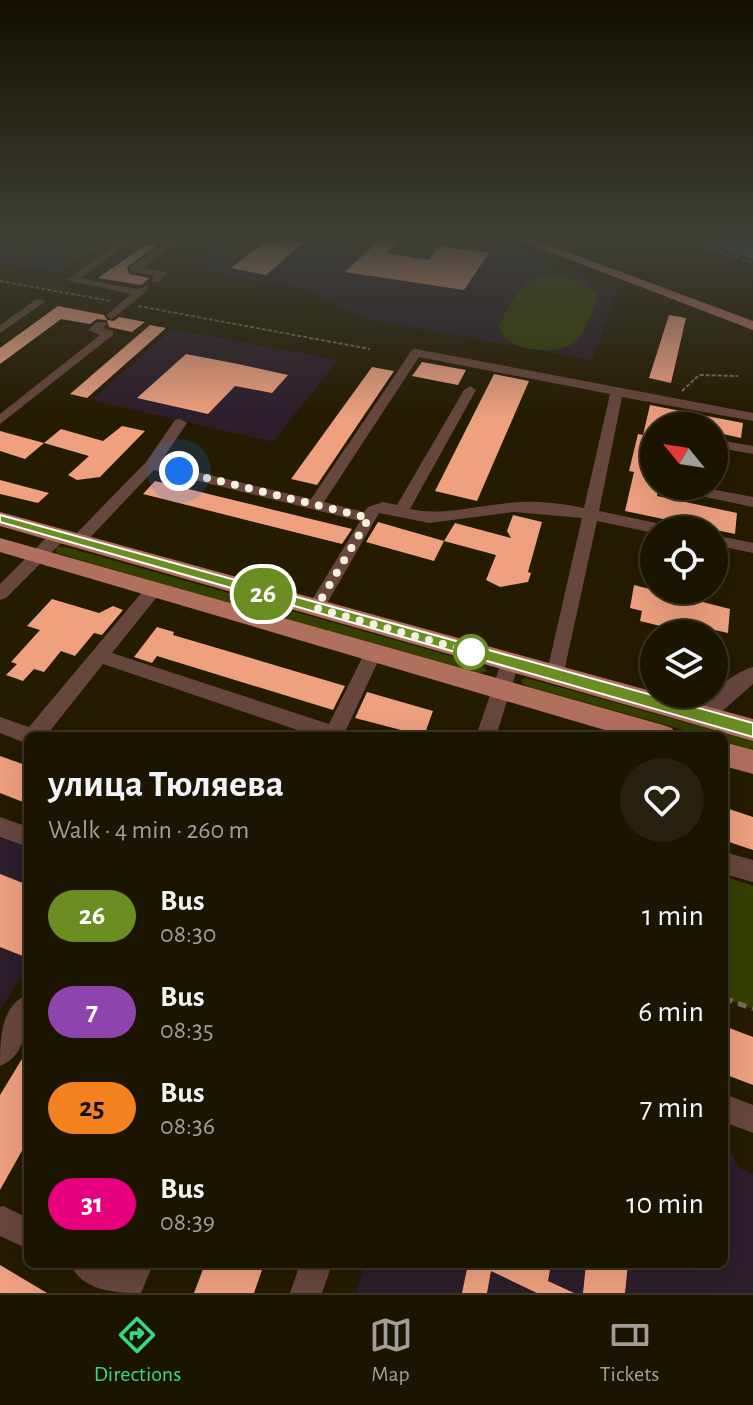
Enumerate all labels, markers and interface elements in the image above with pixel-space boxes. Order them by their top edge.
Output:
north arrow [640,412,728,500]
map controls [640,412,728,708]
your location [159,451,199,491]
button: locate [640,516,728,604]
line badge: 26 [227,568,299,620]
text: 26 [250,580,276,608]
button: layers [640,620,728,708]
unlabelled marker [454,635,488,669]
button: heart [620,758,704,842]
text: улица Тюляева [48,766,284,804]
text: Walk · 4 min · 260 m [48,817,249,843]
text: Bus [160,886,205,916]
text: 1 min [642,901,704,931]
text: 26 [79,902,105,930]
text: 08:30 [160,921,216,947]
text: Bus [160,982,205,1012]
text: 6 min [638,997,704,1027]
text: 7 [86,998,98,1026]
text: 08:35 [160,1017,214,1043]
text: Bus [160,1078,205,1108]
text: 7 min [640,1093,704,1123]
text: 25 [79,1094,105,1122]
text: 08:36 [160,1113,215,1139]
text: Bus [160,1174,205,1204]
text: 10 min [626,1189,704,1219]
text: 31 [81,1190,103,1218]
text: 08:39 [160,1209,215,1235]
tab: Directions [94,1313,181,1387]
tab: Map [369,1313,413,1387]
tab: Tickets [600,1313,659,1387]

